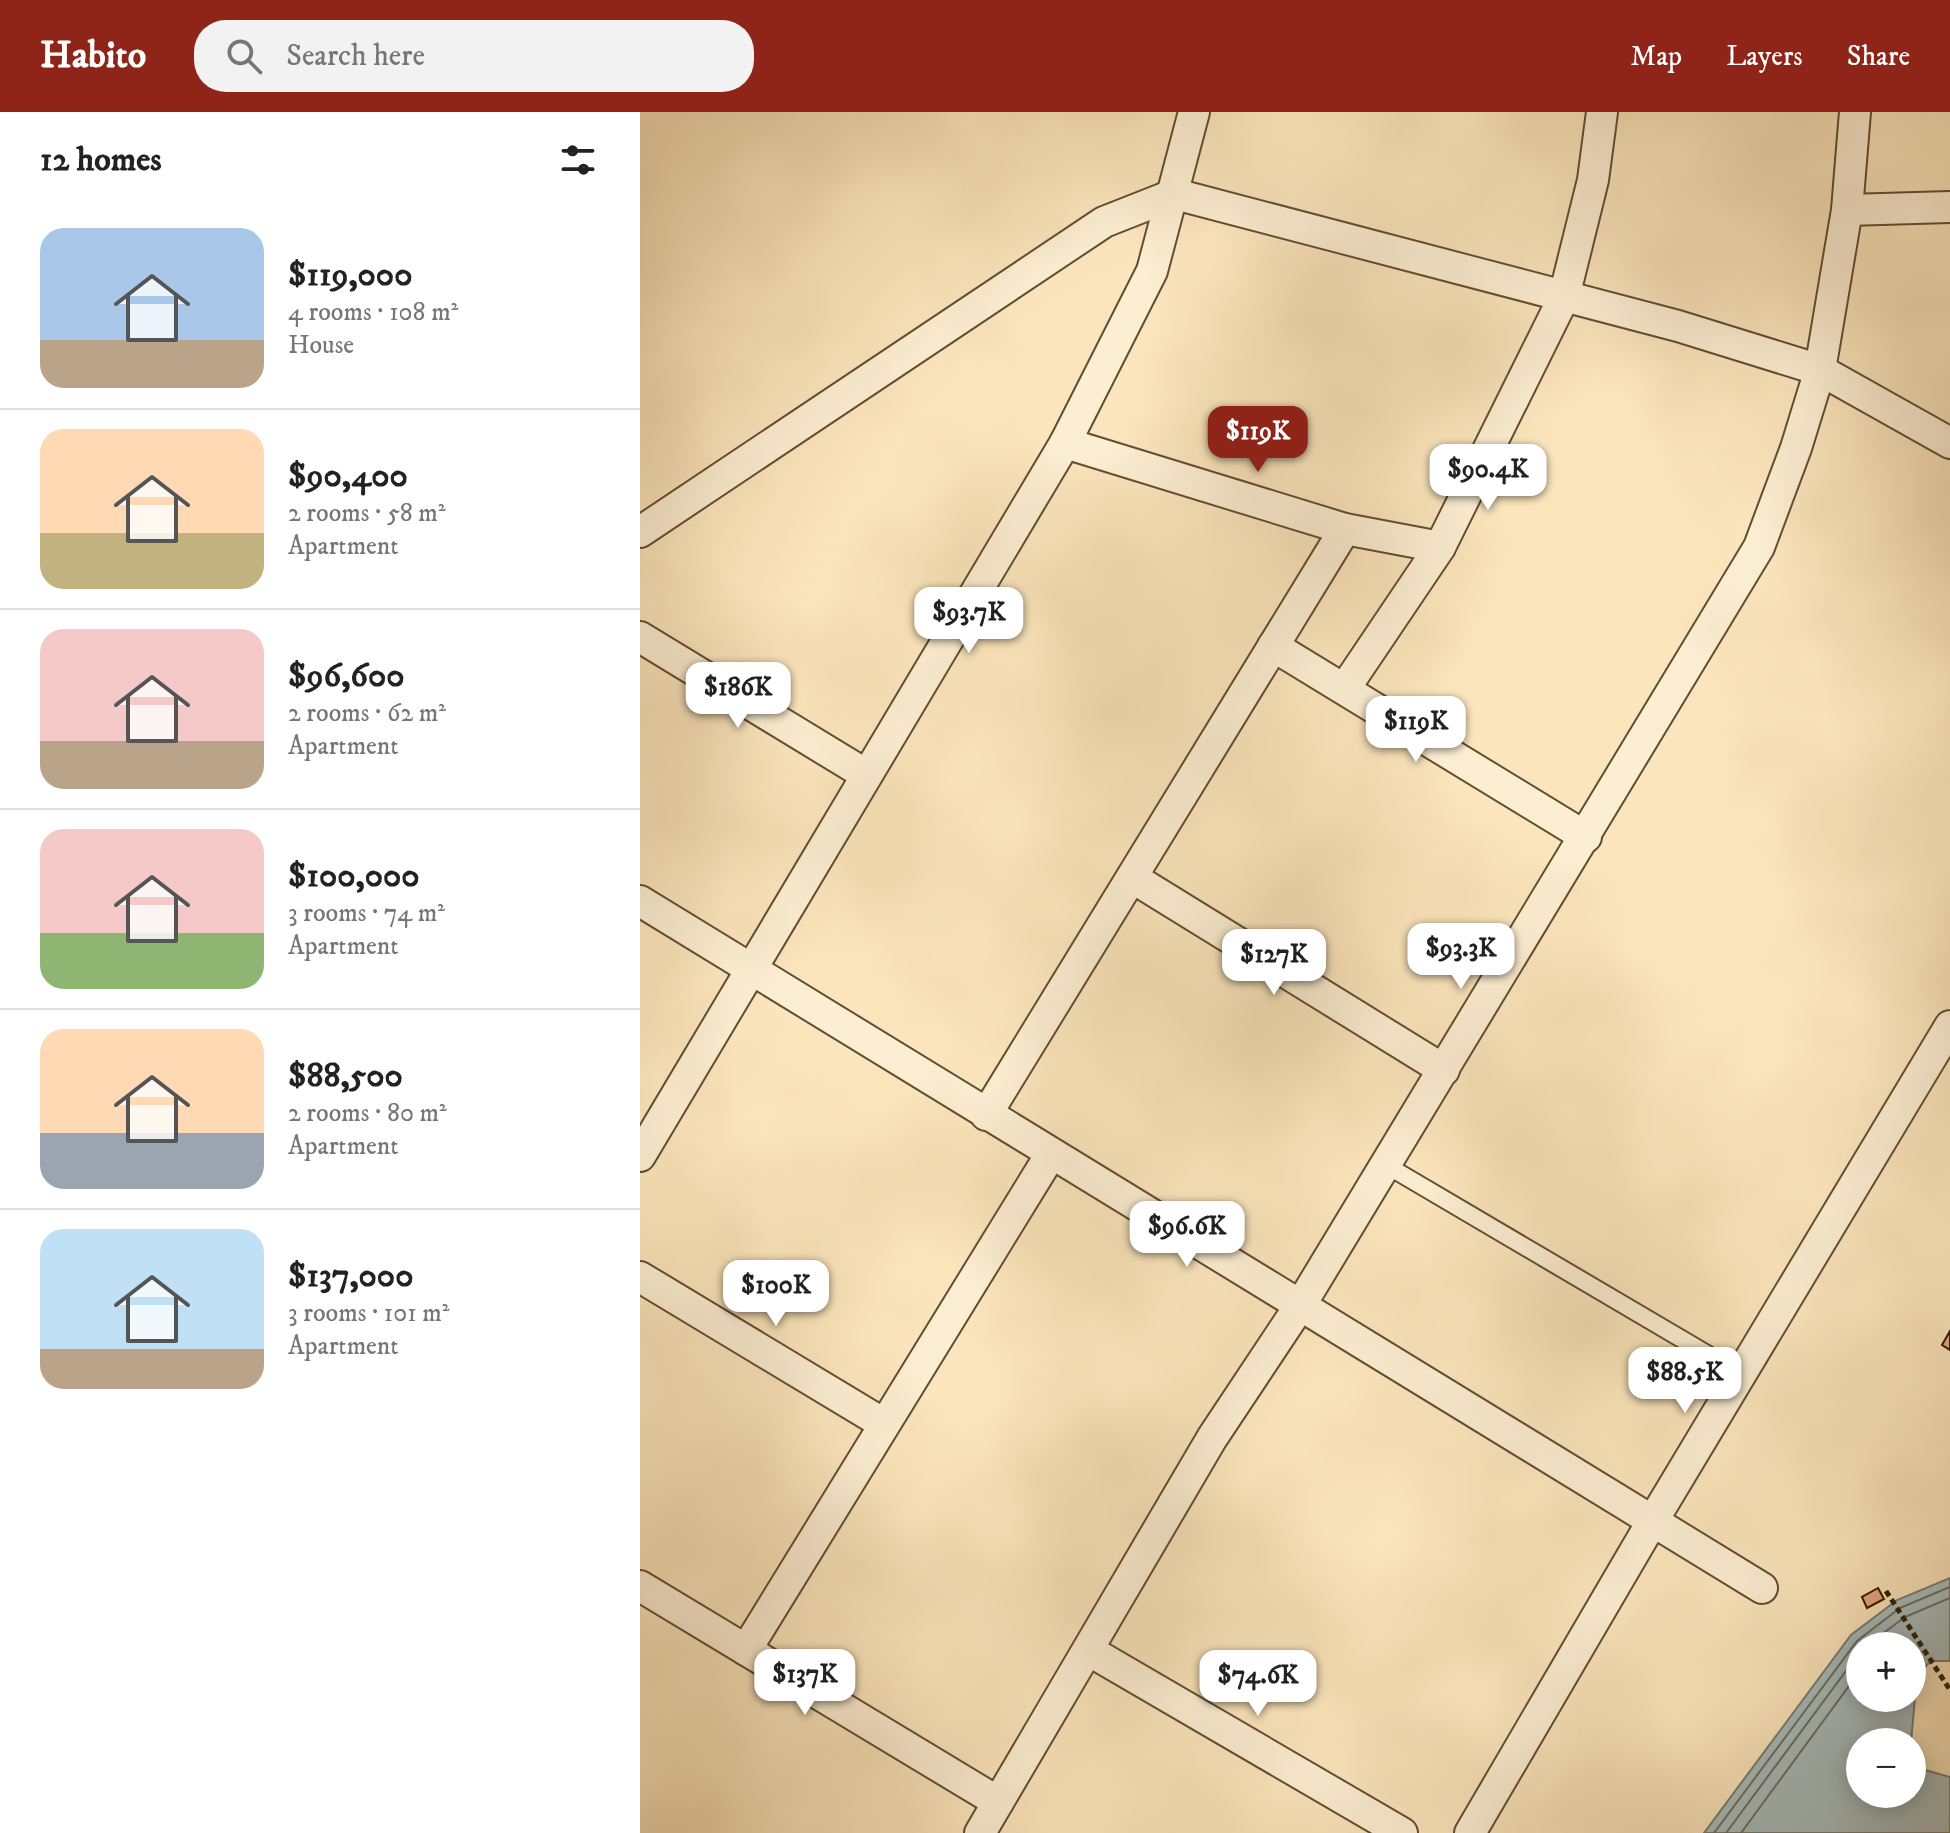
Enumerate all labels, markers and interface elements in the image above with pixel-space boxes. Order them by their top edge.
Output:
search box [194,20,754,92]
text: Habito [40,32,146,80]
icon: search [222,34,266,78]
text: Search here [286,38,425,75]
text: Map [1631,39,1682,74]
text: Layers [1726,39,1803,74]
text: Share [1847,39,1910,74]
icon: filters [556,138,600,182]
text: 12 homes [40,139,162,181]
text: $119,000 [288,254,412,296]
icon: home [104,260,200,356]
text: 4 rooms · 108 m² [288,296,458,329]
text: House [288,329,354,362]
pin: $119K [1202,406,1314,474]
text: $119K [1226,415,1290,448]
pin: $90.4K [1423,444,1553,512]
text: $90.4K [1448,453,1528,486]
text: $90,400 [288,455,408,497]
icon: home [104,461,200,557]
text: 2 rooms · 58 m² [288,497,446,530]
text: Apartment [288,530,399,563]
pin: $93.7K [904,587,1034,655]
text: $93.7K [932,596,1006,629]
text: $96,600 [288,655,405,697]
icon: home [104,661,200,757]
pin: $186K [682,662,794,730]
text: $186K [704,671,772,704]
pin: $119K [1360,696,1472,764]
text: 2 rooms · 62 m² [288,697,446,730]
text: $119K [1384,705,1448,738]
text: Apartment [288,730,399,763]
text: $100,000 [288,855,420,897]
icon: home [104,861,200,957]
text: 3 rooms · 74 m² [288,897,445,930]
pin: $93.3K [1396,923,1526,991]
pin: $127K [1218,929,1330,997]
text: Apartment [288,930,399,963]
text: $93.3K [1426,932,1496,965]
text: $127K [1240,938,1308,971]
text: $88,500 [288,1055,403,1097]
icon: home [104,1061,200,1157]
text: 2 rooms · 80 m² [288,1097,447,1130]
text: Apartment [288,1130,399,1163]
pin: $96.6K [1122,1201,1252,1269]
text: $96.6K [1148,1210,1226,1243]
text: $137,000 [288,1255,413,1297]
pin: $100K [720,1260,832,1328]
icon: home [104,1261,200,1357]
text: $100K [741,1269,811,1302]
text: 3 rooms · 101 m² [288,1297,449,1330]
text: Apartment [288,1330,399,1363]
pin: $88.5K [1620,1347,1750,1415]
text: $88.5K [1646,1356,1724,1389]
map controls [1846,1632,1926,1808]
button: + [1846,1632,1926,1712]
pin: $137K [749,1649,861,1717]
pin: $74.6K [1193,1650,1323,1718]
text: $137K [772,1658,838,1691]
text: $74.6K [1218,1659,1299,1692]
button: − [1846,1728,1926,1808]

